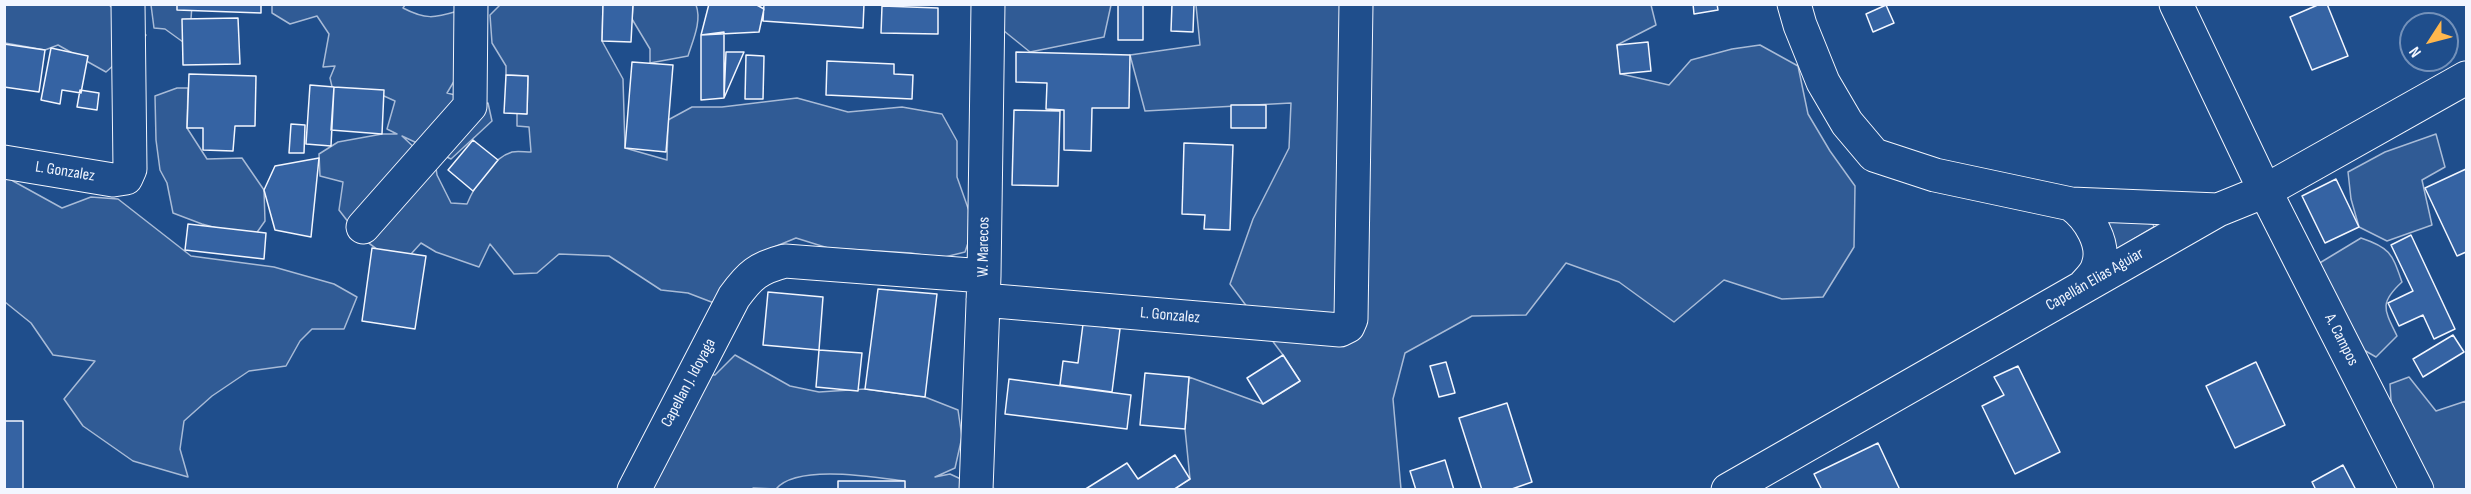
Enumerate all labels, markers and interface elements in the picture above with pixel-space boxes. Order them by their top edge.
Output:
north arrow [2399,12,2459,72]
text: N [2405,43,2426,61]
street label: L. Gonzalez [34,158,96,186]
street label: W. Marecos [974,217,994,277]
street label: Capellán Elias Aguiar [2043,244,2147,316]
street label: L. Gonzalez [1139,304,1201,328]
street label: A. Campos [2320,311,2362,369]
street label: Capellan J. Idoyaga [658,335,720,431]

